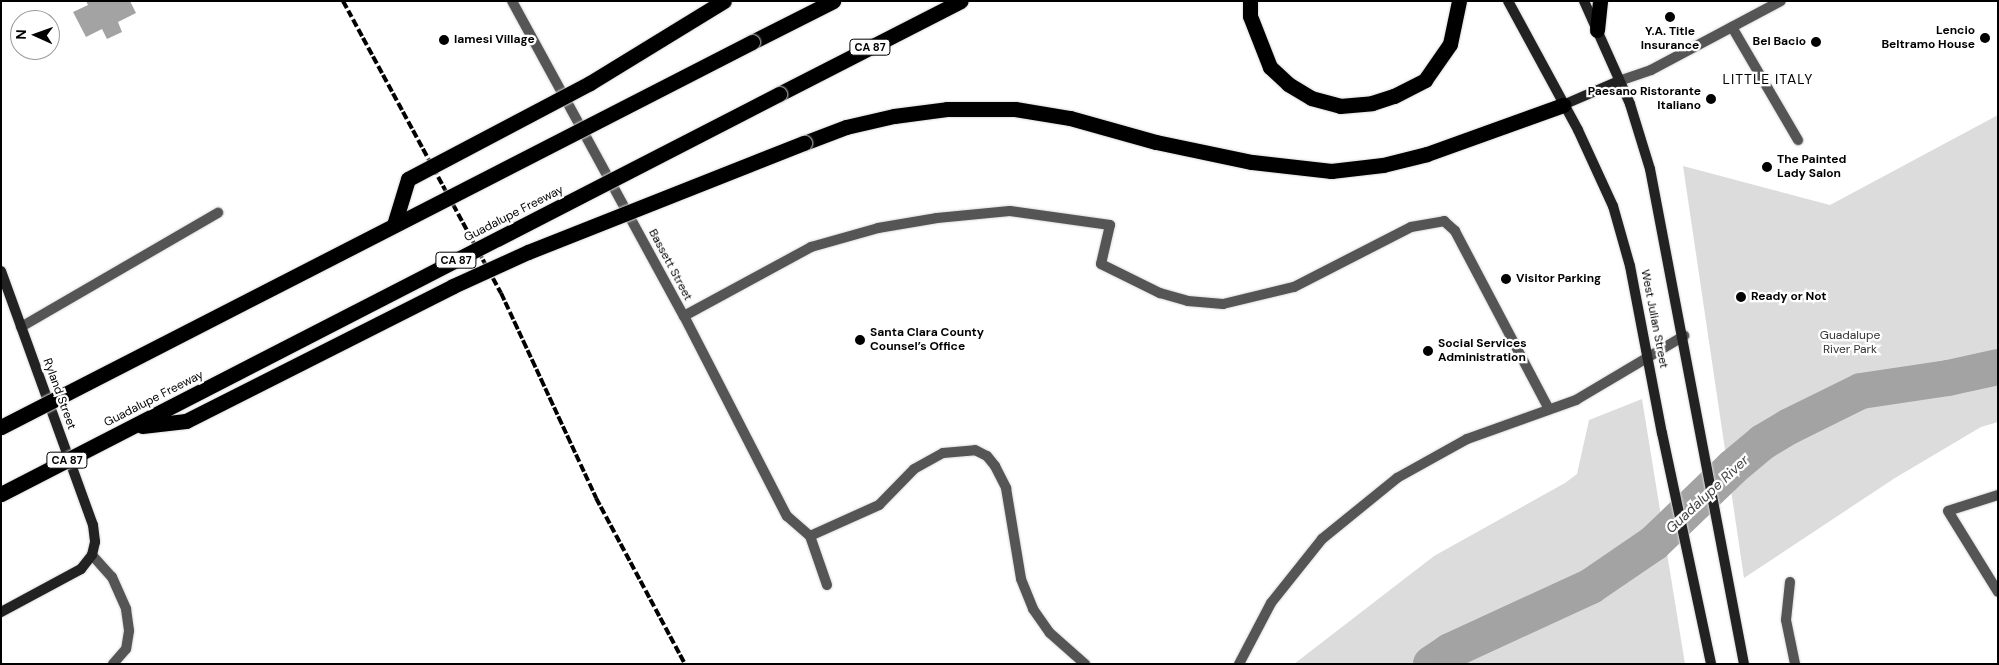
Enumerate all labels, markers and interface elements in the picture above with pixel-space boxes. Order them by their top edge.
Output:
north arrow [10,10,60,60]
marker: Y.A. Title Insurance [1664,11,1676,23]
place label: Lencio Beltramo House [1881,24,1975,52]
place label: Y.A. Title Insurance [1641,25,1699,53]
text: N [12,29,30,40]
marker: Lencio Beltramo House [1979,32,1991,44]
place label: Iamesi Village [454,33,535,47]
marker: Iamesi Village [438,34,450,46]
place label: Bel Bacio [1753,35,1806,49]
marker: Bel Bacio [1810,36,1822,48]
road number: CA 87 [849,38,891,56]
district label: LITTLE ITALY [1721,71,1815,87]
place label: Paesano Ristorante Italiano [1588,85,1701,113]
marker: Paesano Ristorante Italiano [1705,93,1717,105]
place label: The Painted Lady Salon [1777,153,1846,181]
marker: The Painted Lady Salon [1761,161,1773,173]
street label: Guadalupe Freeway [462,183,566,245]
street label: Bassett Street [645,227,695,303]
road number: CA 87 [435,252,477,268]
street label: West Julian Street [1637,268,1671,370]
place label: Visitor Parking [1516,272,1601,286]
marker: Visitor Parking [1500,273,1512,285]
place label: Ready or Not [1751,290,1826,304]
marker: Ready or Not [1735,291,1747,303]
place label: Santa Clara County Counsel’s Office [870,326,984,354]
park label: Guadalupe River Park [1820,329,1880,357]
marker: Santa Clara County Counsel’s Office [854,334,866,346]
place label: Social Services Administration [1438,337,1527,365]
marker: Social Services Administration [1422,345,1434,357]
street label: Ryland Street [39,356,79,432]
street label: Guadalupe Freeway [102,368,206,430]
water label: Guadalupe River [1662,451,1752,537]
road number: CA 87 [46,452,88,468]

